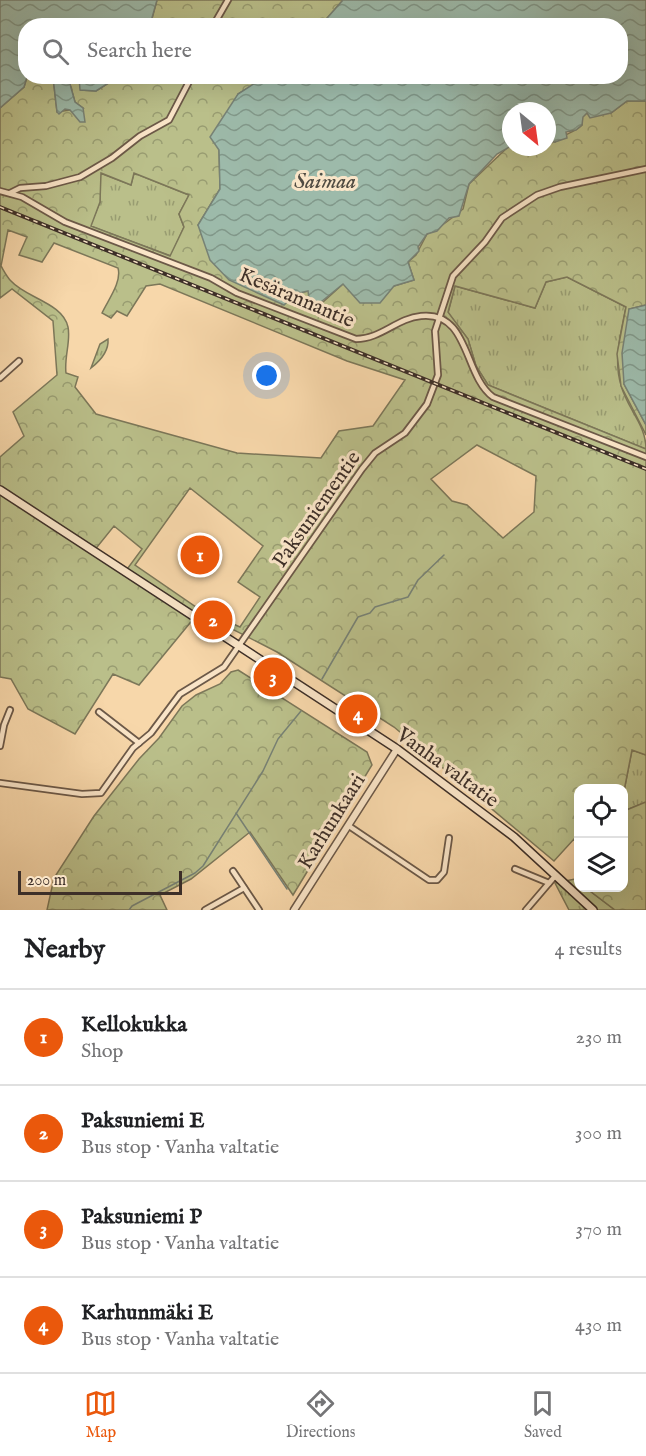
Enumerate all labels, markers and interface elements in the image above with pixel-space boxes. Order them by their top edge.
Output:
search box [18,18,628,84]
icon: search [39,35,72,68]
text: Search here [87,37,192,65]
north arrow [502,102,556,156]
water label: Saimaa [294,168,356,196]
street label: Kesärannantie [235,262,359,335]
your location [252,361,281,390]
street label: Paksuniementie [267,446,368,573]
pin: 1 [180,532,220,578]
pin: 2 [194,598,232,642]
pin: 3 [254,654,292,700]
pin: 4 [338,692,378,736]
street label: Vanha valtatie [390,721,504,815]
street label: Karhunkaari [292,769,372,875]
map controls [574,784,628,892]
button: locate [574,784,628,838]
button: layers [574,838,628,892]
scale bar [18,868,182,896]
text: 200 m [27,871,66,891]
text: Nearby [24,933,105,966]
text: 4 results [555,937,622,962]
text: Kellokukka [81,1011,187,1039]
text: 1 [40,1025,47,1050]
text: 230 m [576,1025,622,1050]
text: Shop [81,1039,123,1064]
text: Paksuniemi E [81,1107,205,1135]
text: 2 [39,1121,48,1146]
text: 300 m [575,1121,622,1146]
text: Bus stop · Vanha valtatie [81,1135,279,1160]
text: Paksuniemi P [81,1203,202,1231]
text: 3 [40,1217,47,1242]
text: 370 m [576,1217,622,1242]
text: Bus stop · Vanha valtatie [81,1231,279,1256]
text: Karhunmäki E [81,1299,213,1327]
text: 4 [39,1313,48,1338]
text: 430 m [575,1313,622,1338]
text: Bus stop · Vanha valtatie [81,1327,279,1352]
tab: Map [84,1387,117,1443]
tab: Directions [286,1387,355,1443]
tab: Saved [524,1387,562,1443]

